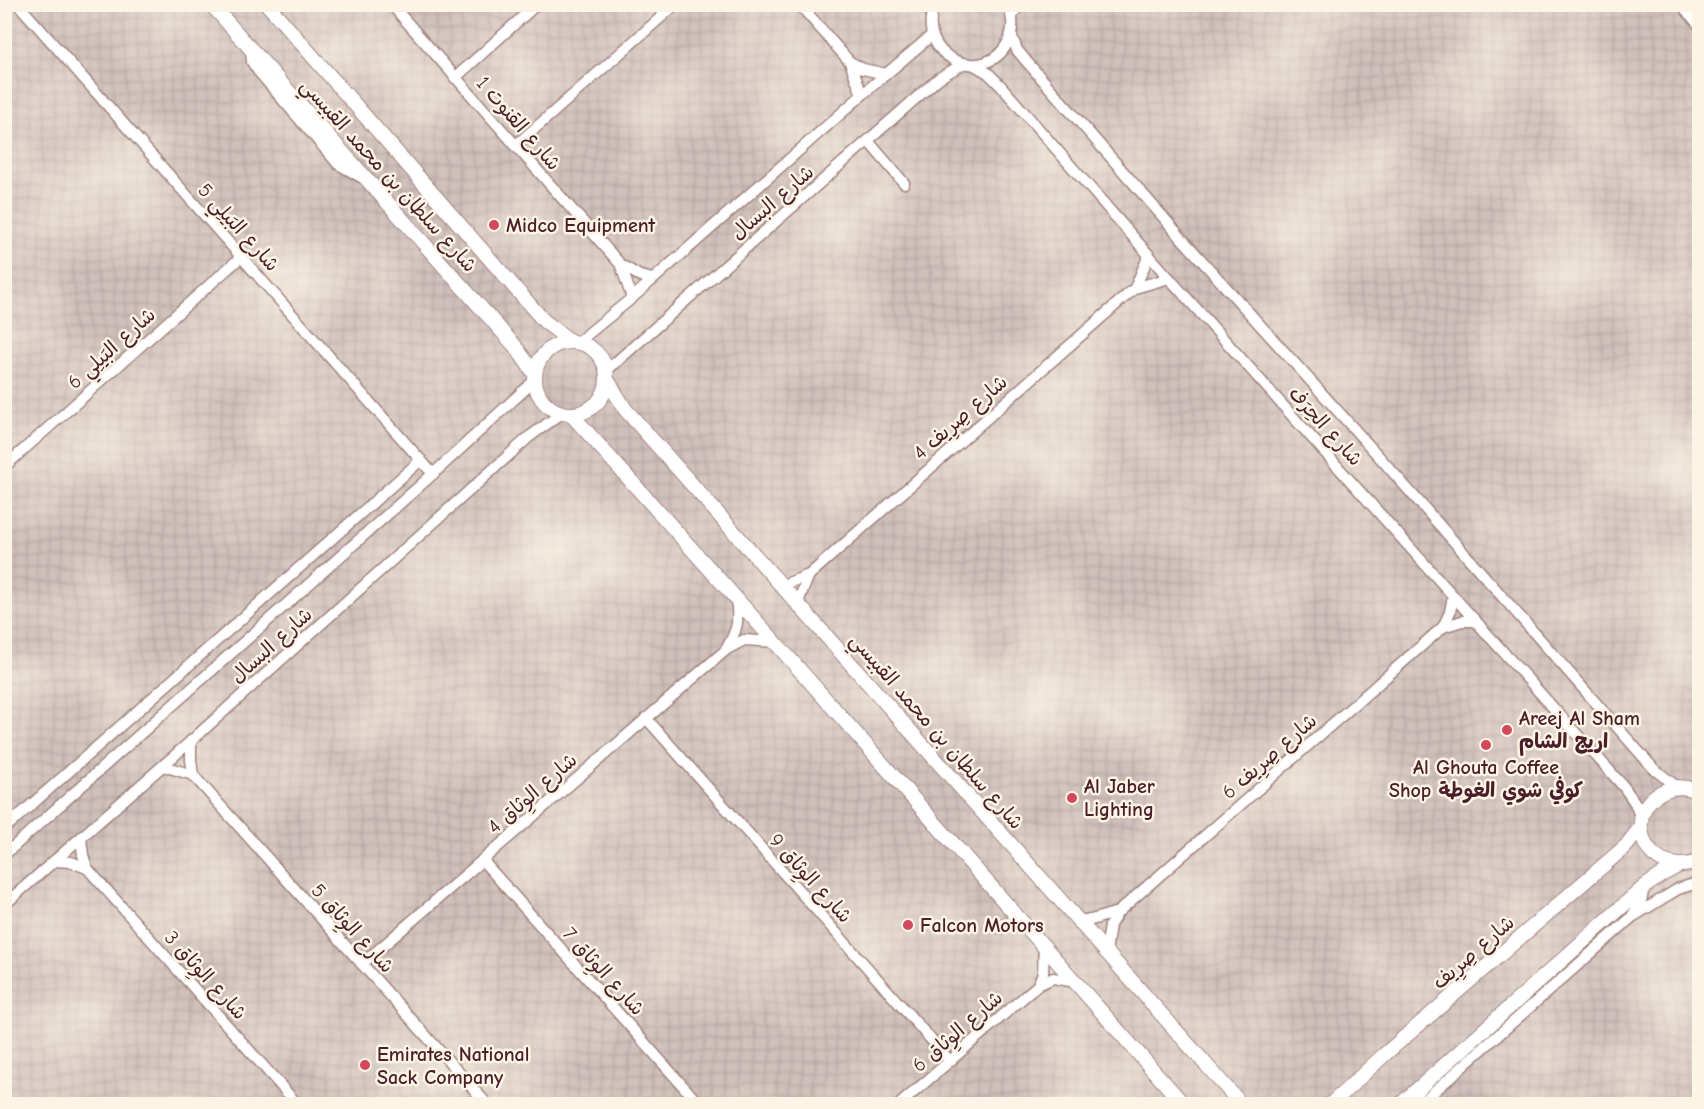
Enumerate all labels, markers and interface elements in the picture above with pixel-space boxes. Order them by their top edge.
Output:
street label: شارع القنوت 1 [470,72,566,176]
street label: شارع سلطان بن محمد القبيسي [291,74,482,281]
street label: شارع البسال [726,160,820,246]
street label: شارع البَيلِي 5 [189,179,284,280]
place label: Midco Equipment [506,214,656,237]
marker: Midco Equipment [487,218,501,232]
street label: شارع البَيلِي 6 [63,303,164,398]
street label: شارع صِرِيف 4 [909,370,1015,468]
street label: شارع الحِرَف [1283,382,1367,472]
street label: شارع البسال [226,603,318,690]
street label: شارع سلطان بن محمد القبيسي [841,629,1028,838]
place label: Areej Al Sham اريج الشام [1519,707,1640,756]
street label: شارع صِرِيف 6 [1217,709,1324,807]
marker: Areej Al Sham اريج الشام [1500,723,1514,737]
marker: Al Ghouta Coffee Shop كوفي شوي الغوطة [1479,738,1493,752]
street label: شارع الوِثاق 4 [483,748,586,843]
place label: Al Ghouta Coffee Shop كوفي شوي الغوطة [1389,756,1583,806]
place label: Al Jaber Lighting [1084,775,1155,821]
marker: Al Jaber Lighting [1065,791,1079,805]
street label: شارع الوِثاق 9 [760,829,857,931]
street label: شارع الوِثاق 5 [302,879,399,982]
street label: شارع صِرِيف [1428,911,1522,997]
place label: Falcon Motors [920,914,1044,937]
marker: Falcon Motors [901,918,915,932]
street label: شارع الوِثاق 7 [554,922,649,1024]
street label: شارع الوِثاق 3 [156,926,251,1028]
street label: شارع الوِثاق 6 [907,986,1011,1081]
place label: Emirates National Sack Company [377,1043,529,1089]
marker: Emirates National Sack Company [358,1058,372,1072]

